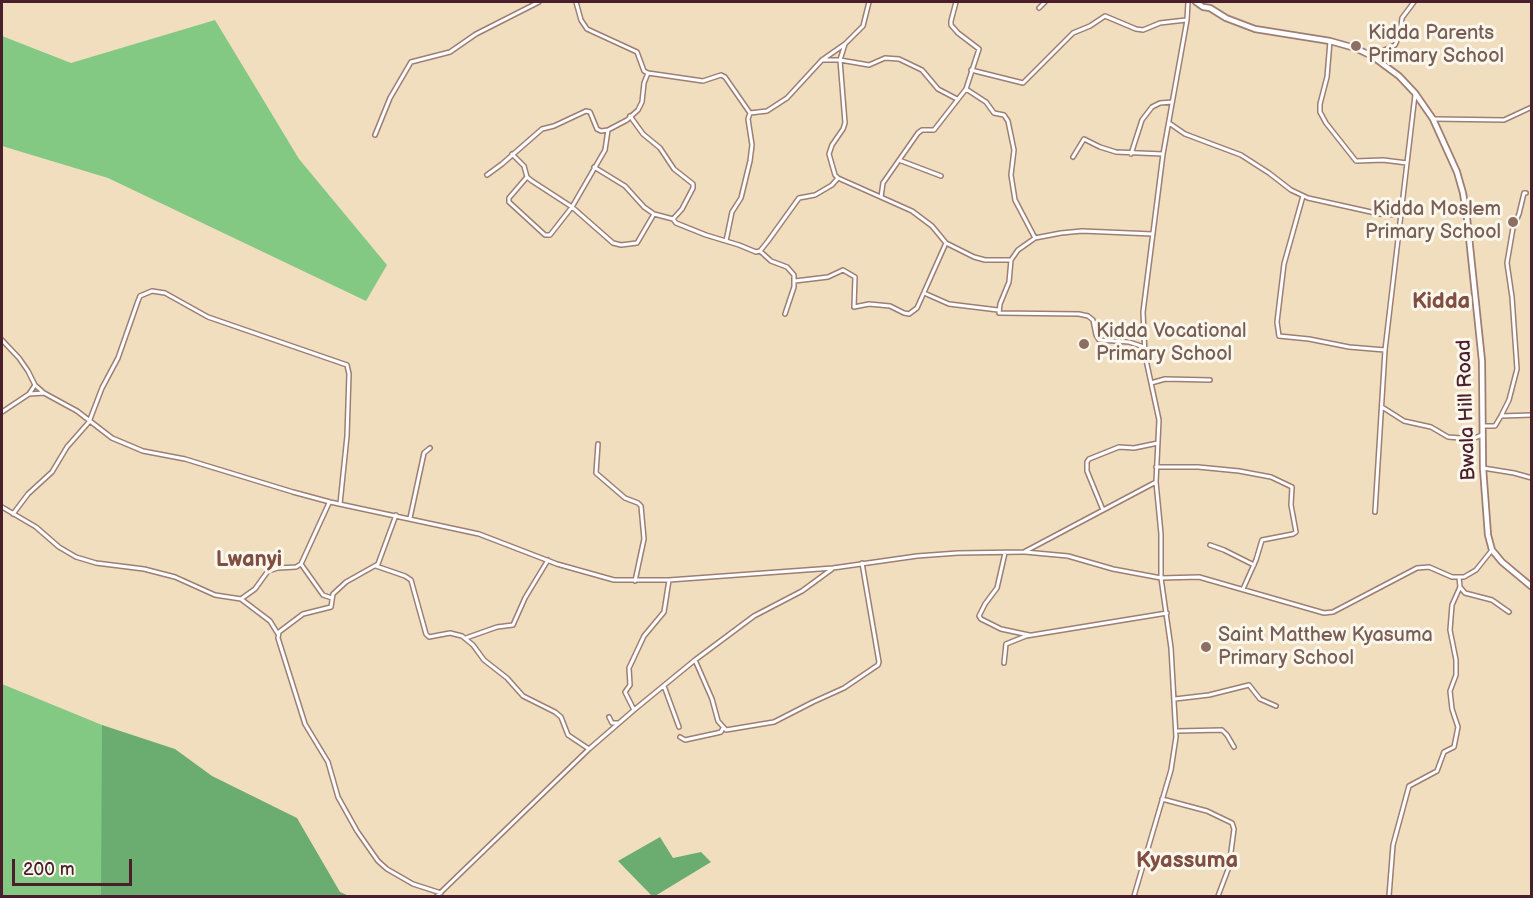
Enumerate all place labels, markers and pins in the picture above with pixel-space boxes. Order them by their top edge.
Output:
place label: Kidda Parents Primary School [1368,22,1504,69]
marker: Kidda Parents Primary School [1349,39,1363,53]
place label: Kidda Moslem Primary School [1365,198,1501,245]
marker: Kidda Moslem Primary School [1506,215,1520,229]
place label: Kidda Vocational Primary School [1096,320,1247,367]
marker: Kidda Vocational Primary School [1077,337,1091,351]
place label: Saint Matthew Kyasuma Primary School [1218,624,1433,671]
marker: Saint Matthew Kyasuma Primary School [1199,640,1213,654]

